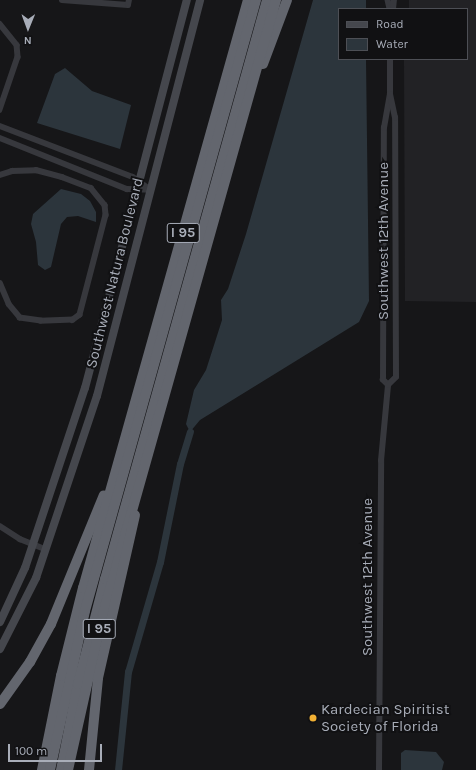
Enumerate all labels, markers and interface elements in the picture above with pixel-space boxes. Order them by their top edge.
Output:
north arrow [8,8,48,48]
legend [338,8,468,60]
text: Road [376,17,404,31]
text: N [24,34,32,47]
text: Water [376,37,408,51]
street label: Southwest 12th Avenue [375,162,393,320]
street label: Southwest Natura Boulevard [83,176,147,370]
road number: I 95 [166,221,200,245]
street label: Southwest 12th Avenue [359,498,377,656]
road number: I 95 [82,617,116,641]
place label: Kardecian Spiritist Society of Florida [321,700,449,735]
marker: Kardecian Spiritist Society of Florida [308,713,318,723]
scale bar [10,736,104,762]
text: 100 m [15,744,47,758]

